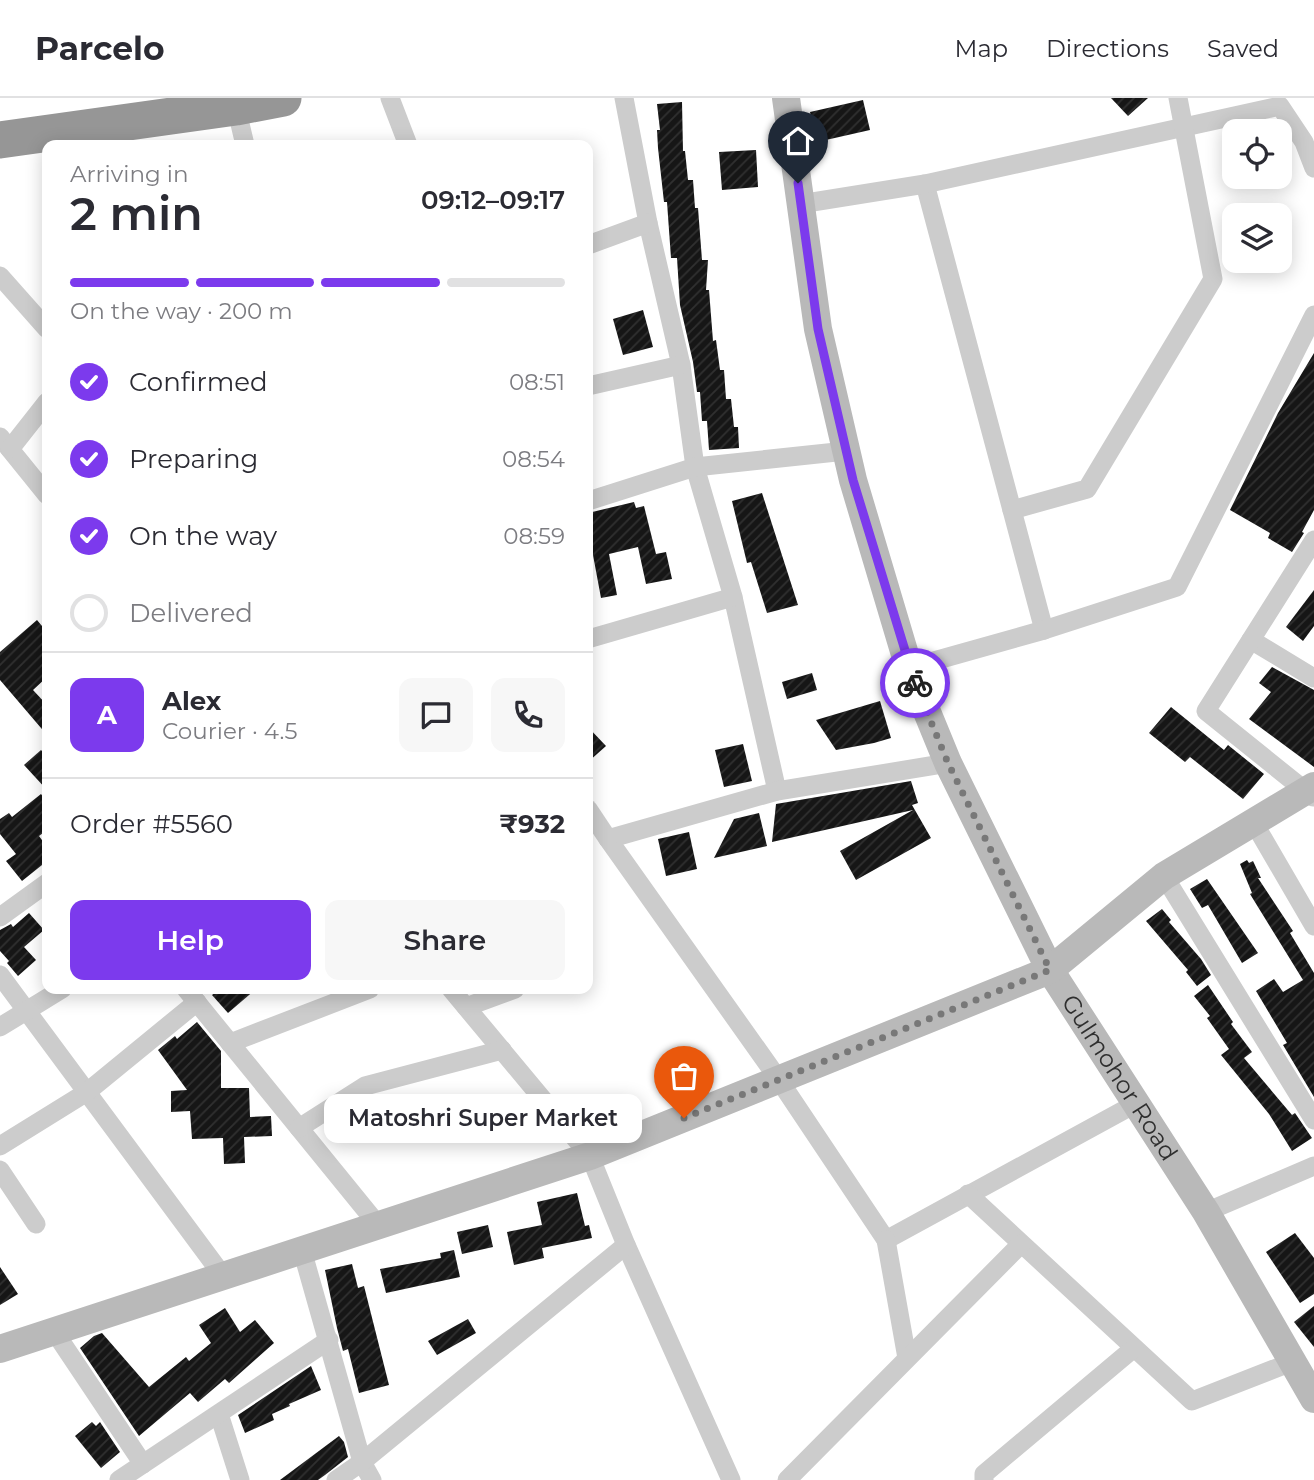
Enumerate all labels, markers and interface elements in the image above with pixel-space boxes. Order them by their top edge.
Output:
text: Parcelo [35,28,165,68]
text: Map [955,34,1008,63]
text: Directions [1046,34,1169,63]
text: Saved [1207,34,1279,63]
pin [768,111,828,183]
map controls [1222,119,1292,273]
button: locate [1222,119,1292,189]
icon: home [779,122,817,160]
text: Arriving in [70,160,189,188]
text: 09:12–09:17 [421,184,565,216]
text: 2 min [70,185,203,242]
button: layers [1222,203,1292,273]
text: On the way · 200 m [70,297,293,325]
icon: check [70,363,108,401]
text: Confirmed [129,366,268,398]
text: 08:51 [509,368,565,396]
icon: check [70,440,108,478]
text: Preparing [129,443,258,475]
text: 08:54 [502,445,565,473]
icon: check [70,517,108,555]
text: On the way [129,520,277,552]
text: 08:59 [503,522,565,550]
text: Delivered [129,597,253,629]
courier [880,648,950,718]
icon: bike [896,664,934,702]
button: chat [399,678,473,752]
button: phone [491,678,565,752]
text: Alex [162,685,221,717]
text: A [97,699,117,731]
text: Courier · 4.5 [162,717,297,745]
text: Order #5560 [70,808,233,840]
text: ₹932 [499,808,565,840]
button: Help [70,900,311,980]
button: Share [325,900,565,980]
street label: Gulmohor Road [1056,989,1184,1166]
pin [654,1046,714,1118]
icon: bag [665,1057,703,1095]
callout: Matoshri Super Market [323,1094,642,1142]
text: Matoshri Super Market [348,1104,618,1132]

